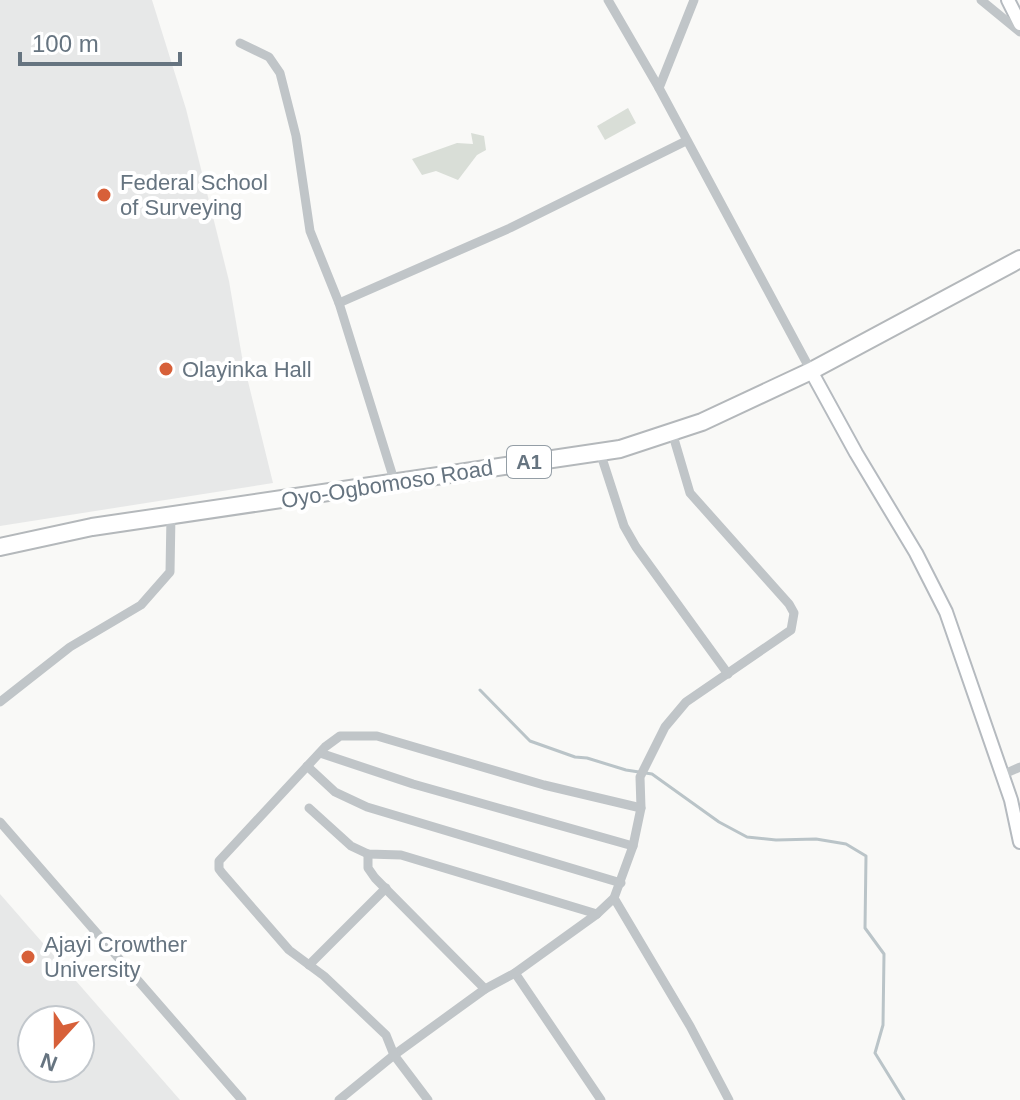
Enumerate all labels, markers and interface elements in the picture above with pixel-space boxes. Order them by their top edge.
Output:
scale bar [20,16,180,66]
text: 100 m [32,30,99,57]
place label: Federal School of Surveying [120,170,268,220]
marker: Federal School of Surveying [95,186,113,204]
place label: Olayinka Hall [182,357,312,382]
marker: Olayinka Hall [157,360,175,378]
road number: A1 [507,446,551,478]
street label: Oyo-Ogbomoso Road [279,455,495,513]
place label: Ajayi Crowther University [44,932,187,982]
marker: Ajayi Crowther University [19,948,37,966]
north arrow [16,1004,96,1084]
text: N [37,1048,61,1077]

